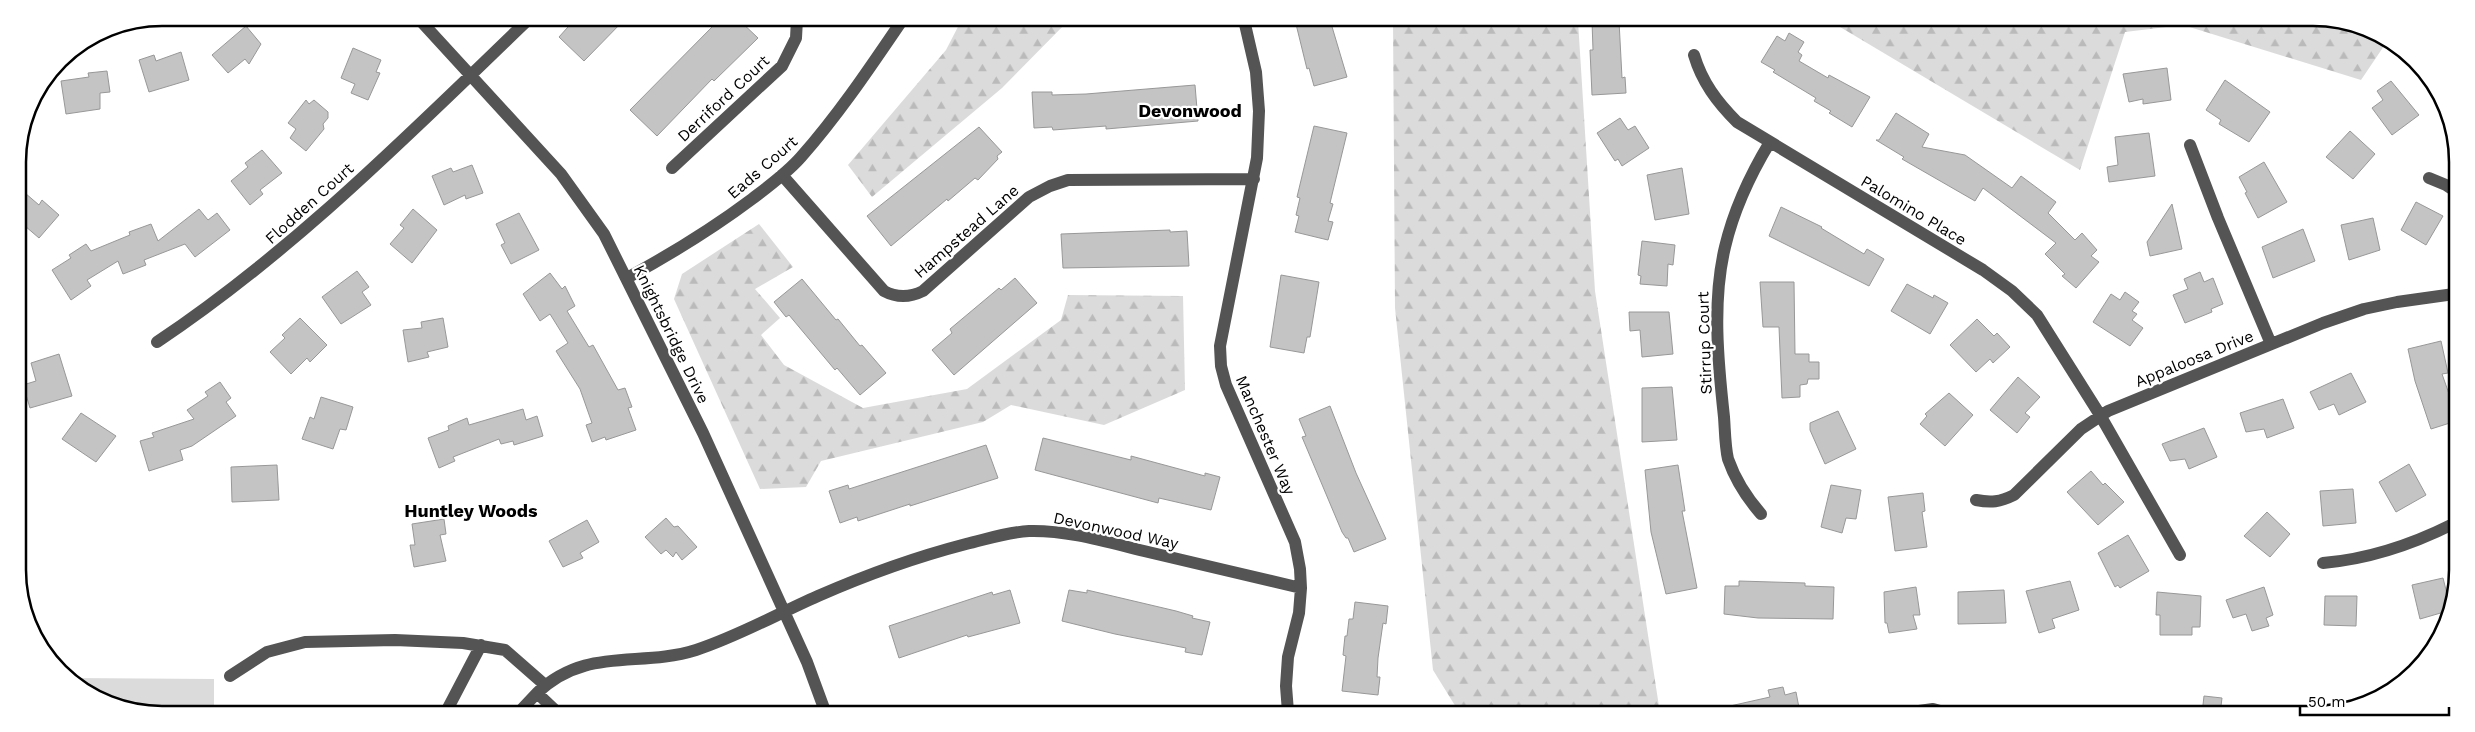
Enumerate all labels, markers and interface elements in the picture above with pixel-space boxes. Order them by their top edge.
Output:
street label: Derriford Court [673,51,773,146]
district label: Devonwood [1138,100,1242,121]
street label: Eads Court [723,132,801,203]
street label: Flodden Court [261,159,358,248]
street label: Palomino Place [1858,171,1970,249]
street label: Hampstead Lane [910,181,1023,282]
street label: Knightsbridge Drive [630,262,713,407]
street label: Stirrup Court [1693,291,1716,395]
street label: Appaloosa Drive [2132,326,2256,391]
street label: Manchester Way [1232,373,1300,498]
district label: Huntley Woods [404,500,538,521]
street label: Devonwood Way [1052,508,1181,553]
scale bar [2300,684,2449,716]
text: 50 m [2308,693,2345,711]

